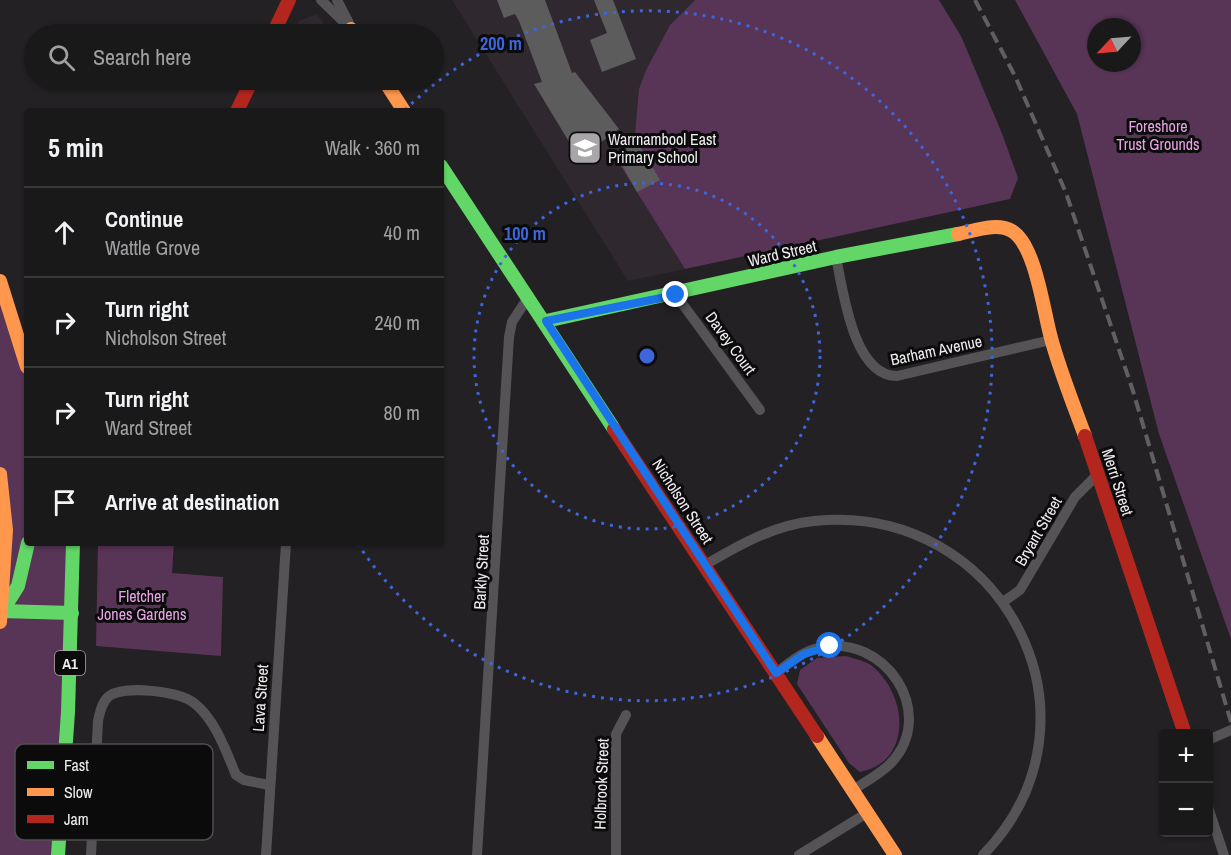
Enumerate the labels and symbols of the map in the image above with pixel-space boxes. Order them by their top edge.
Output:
north arrow [1087,18,1141,72]
text: 200 m [480,31,522,56]
park label: Foreshore Trust Grounds [1116,115,1200,155]
place label: Warrnambool East Primary School [608,128,717,168]
school or university icon: Warrnambool East Primary School [567,130,603,166]
text: 100 m [504,221,546,246]
street label: Ward Street [746,234,819,272]
route end [662,281,688,307]
street label: Davey Court [701,307,762,379]
street label: Barham Avenue [888,330,984,370]
centre of rings [637,346,657,366]
street label: Merri Street [1097,446,1139,519]
street label: Nicholson Street [647,454,719,548]
street label: Bryant Street [1009,492,1067,570]
street label: Barkly Street [468,534,494,610]
park label: Fletcher Jones Gardens [98,585,186,625]
route start [816,632,842,658]
road number: A1 [55,651,85,675]
street label: Lava Street [247,663,273,732]
street label: Holbrook Street [588,738,614,830]
legend [15,744,213,840]
text: Fast [64,754,89,776]
text: Slow [64,781,93,803]
text: Jam [64,808,89,830]

